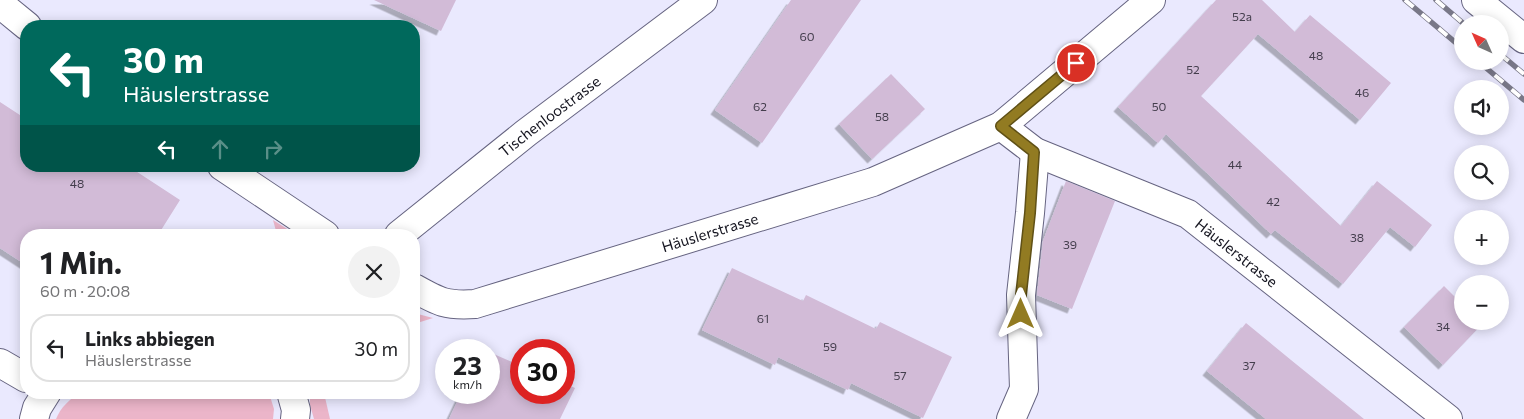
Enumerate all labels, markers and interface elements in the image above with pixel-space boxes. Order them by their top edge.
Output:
house number: 52a [1232,9,1252,23]
north arrow [1454,15,1509,70]
map controls [1454,15,1509,330]
house number: 60 [799,29,815,43]
text: 30 m [123,37,204,80]
icon: left [40,40,105,105]
pin [1055,42,1097,84]
house number: 48 [1309,48,1323,62]
icon: arrive [1062,49,1090,77]
house number: 52 [1186,62,1200,76]
street label: Tischenloostrasse [495,71,604,160]
text: Häuslerstrasse [123,80,269,107]
button: sound [1454,80,1509,135]
house number: 46 [1355,85,1369,99]
house number: 62 [753,99,767,113]
house number: 50 [1152,99,1167,113]
house number: 58 [875,109,889,123]
icon: left [153,135,181,163]
icon: ahead [206,135,234,163]
icon: right [259,135,287,163]
button: search [1454,145,1509,200]
house number: 44 [1228,157,1242,171]
house number: 48 [70,176,84,190]
house number: 42 [1266,194,1280,208]
street label: Häuslerstrasse [659,209,760,255]
button: + [1454,210,1509,265]
street label: Häuslerstrasse [1192,214,1282,291]
house number: 38 [1350,230,1364,244]
house number: 39 [1063,237,1077,251]
text: 1 Min. [40,243,122,280]
button: close [348,246,400,298]
button: − [1454,275,1509,330]
text: 60 m · 20:08 [40,281,130,300]
position arrow [994,287,1046,339]
house number: 61 [757,311,769,325]
house number: 34 [1436,319,1450,333]
text: Links abbiegen [85,327,215,350]
icon: left [42,334,70,362]
text: 30 m [355,337,398,360]
speed limit sign: 30 [510,339,575,404]
house number: 59 [823,339,837,353]
text: Häuslerstrasse [85,350,192,369]
text: 23 [453,350,482,380]
house number: 37 [1242,358,1256,372]
house number: 57 [893,368,907,382]
text: km/h [453,377,482,391]

